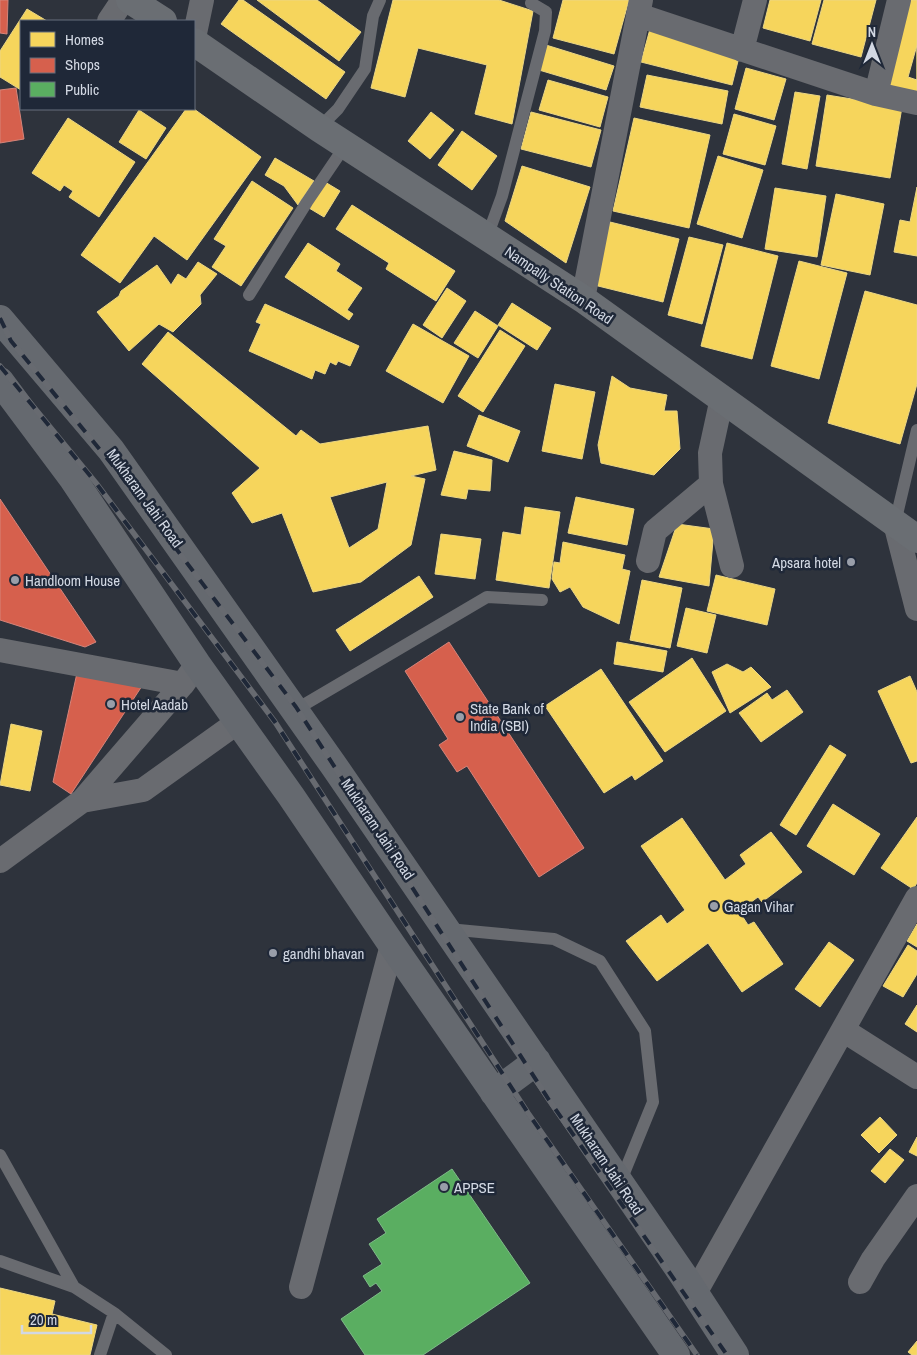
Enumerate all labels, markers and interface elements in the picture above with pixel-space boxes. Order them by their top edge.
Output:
legend [20,20,195,110]
north arrow [847,20,897,70]
text: N [868,23,876,41]
text: Homes [65,29,104,50]
text: Shops [65,54,100,75]
text: Public [65,79,99,100]
street label: Nampally Station Road [501,241,617,329]
street label: Mukharam Jahi Road [102,444,188,552]
place label: Apsara hotel [771,552,841,573]
marker: Apsara hotel [845,556,857,568]
place label: Handloom House [25,570,120,591]
marker: Handloom House [9,574,21,586]
place label: Hotel Aadab [121,694,188,715]
marker: Hotel Aadab [105,698,117,710]
place label: State Bank of India (SBI) [470,698,544,736]
marker: State Bank of India (SBI) [454,711,466,723]
street label: Mukharam Jahi Road [336,774,420,884]
place label: Gagan Vihar [724,896,794,917]
marker: Gagan Vihar [708,900,720,912]
place label: gandhi bhavan [283,943,364,964]
marker: gandhi bhavan [267,947,279,959]
street label: Mukharam Jahi Road [565,1109,649,1219]
place label: APPSE [453,1177,495,1198]
marker: APPSE [438,1181,450,1193]
scale bar [22,1302,91,1334]
text: 20 m [30,1309,57,1330]

